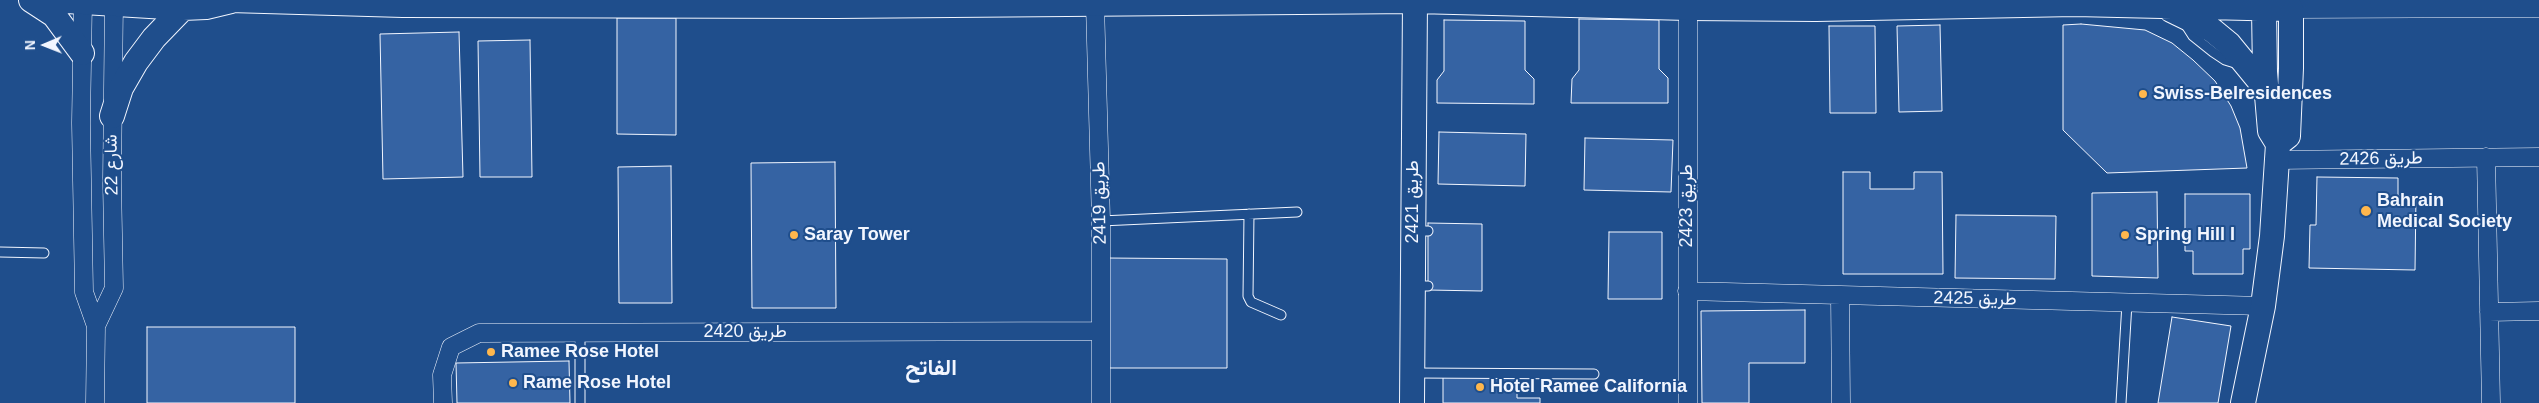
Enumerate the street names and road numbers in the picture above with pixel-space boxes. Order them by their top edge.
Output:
street label: شارع 22 [101,134,123,196]
street label: طريق 2426 [2339,147,2423,171]
street label: طريق 2421 [1402,160,1424,244]
street label: طريق 2419 [1088,161,1112,245]
street label: طريق 2423 [1676,164,1698,248]
street label: طريق 2425 [1933,287,2017,311]
street label: طريق 2420 [703,321,787,343]

